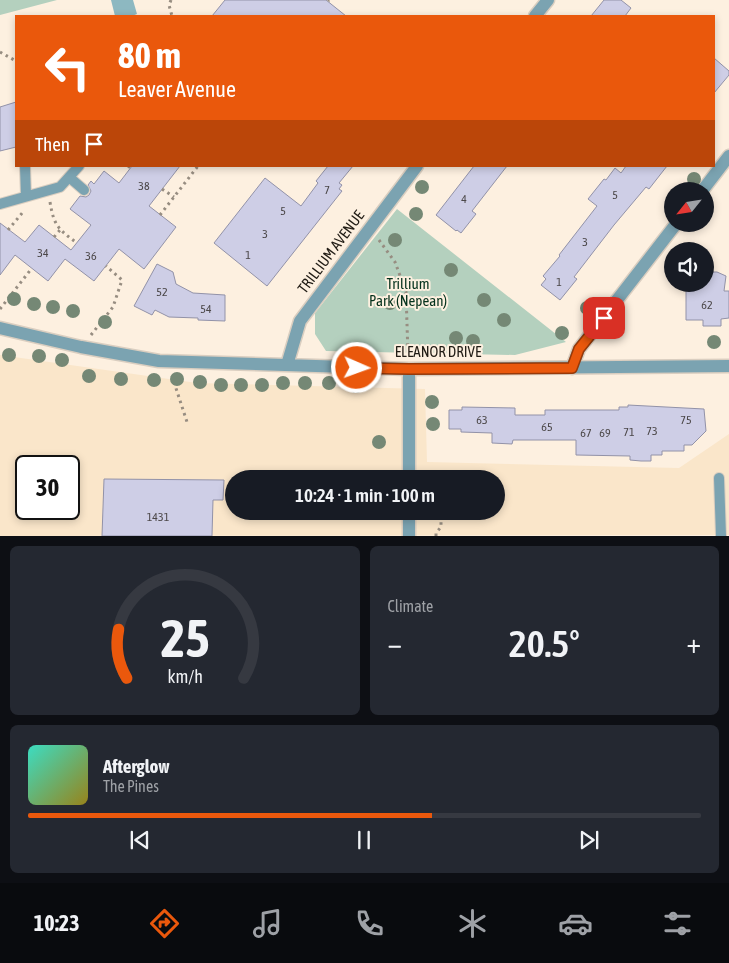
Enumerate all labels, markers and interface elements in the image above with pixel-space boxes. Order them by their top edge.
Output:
icon: left [35,35,100,100]
text: 80 m [118,35,181,75]
text: Leaver Avenue [118,76,236,102]
icon: arrive [80,130,108,158]
text: Then [35,133,70,155]
house number: 38 [138,179,150,193]
north arrow [664,182,714,232]
map controls [664,182,714,292]
house number: 7 [324,183,330,197]
house number: 5 [612,188,618,202]
house number: 4 [461,192,467,206]
house number: 5 [280,204,286,218]
street label: TRILLIUM AVENUE [294,206,368,296]
house number: 3 [262,227,268,241]
house number: 3 [582,235,588,249]
button: sound [664,242,714,292]
house number: 34 [37,246,49,260]
house number: 1 [245,248,251,262]
house number: 36 [85,249,97,263]
park label: Trillium Park (Nepean) [369,275,447,309]
house number: 1 [556,275,562,289]
house number: 52 [156,285,168,299]
pin [583,297,625,339]
house number: 62 [701,298,713,312]
house number: 54 [200,302,212,316]
icon: arrive [590,304,618,332]
position arrow [330,341,382,393]
street label: ELEANOR DRIVE [395,343,482,360]
house number: 63 [476,413,488,427]
house number: 75 [680,413,692,427]
house number: 65 [541,420,553,434]
house number: 73 [646,424,658,438]
house number: 71 [623,425,635,439]
house number: 67 [580,426,592,440]
house number: 69 [599,426,611,440]
speed limit sign: 30 [15,455,80,520]
text: 10:24 · 1 min · 100 m [295,484,435,506]
house number: 1431 [147,510,170,524]
text: Climate [388,597,433,615]
text: 25 [160,608,209,668]
text: 20.5° [509,622,580,665]
text: − [388,627,402,659]
text: + [686,627,701,659]
text: km/h [167,666,202,687]
text: Afterglow [103,755,170,777]
text: The Pines [103,777,159,795]
icon: previous [126,826,154,854]
icon: pause [350,826,378,854]
icon: next [575,826,603,854]
icon: directions [147,906,182,941]
icon: music [250,906,285,941]
icon: phone [352,906,387,941]
icon: climate [455,906,490,941]
icon: car [558,906,593,941]
icon: filters [660,906,695,941]
text: 10:23 [34,910,80,936]

